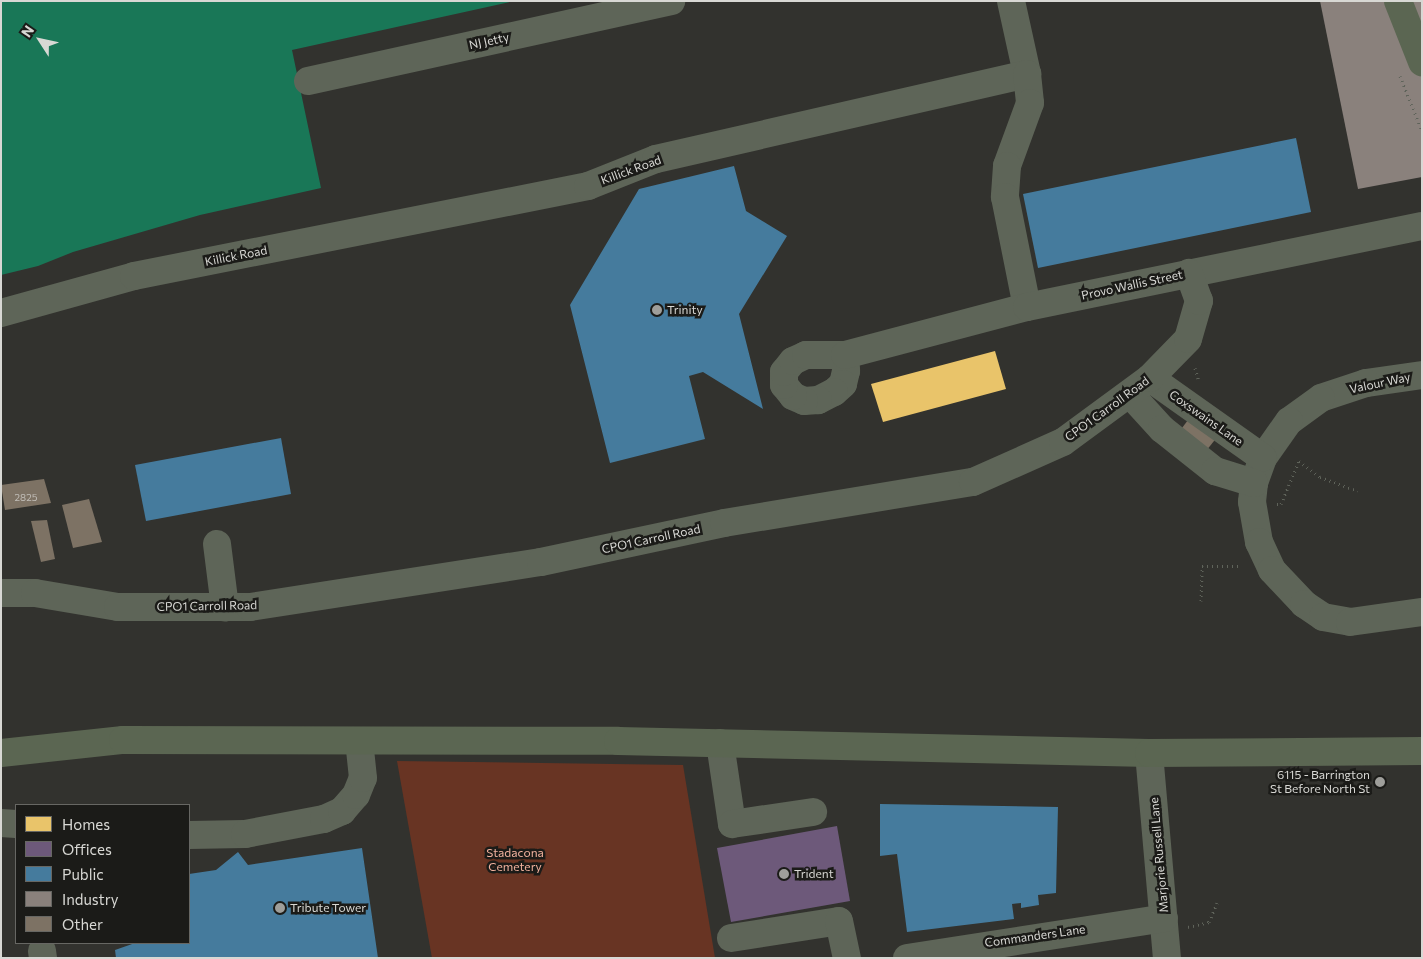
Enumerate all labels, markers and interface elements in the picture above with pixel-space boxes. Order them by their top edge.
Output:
north arrow [15,15,65,65]
text: N [17,22,37,40]
street label: NJ Jetty [468,30,510,52]
street label: Killick Road [599,152,663,188]
street label: Killick Road [204,243,268,269]
street label: Provo Wallis Street [1080,267,1184,303]
place label: Trinity [667,303,703,317]
marker: Trinity [651,304,663,316]
street label: Valour Way [1348,370,1412,396]
street label: CPO1 Carroll Road [1062,374,1152,444]
street label: Coxswains Lane [1166,387,1246,449]
house number: 2825 [15,492,37,504]
street label: CPO1 Carroll Road [600,522,702,556]
street label: CPO1 Carroll Road [157,598,257,614]
place label: 6115 - Barrington St Before North St [1270,768,1370,796]
marker: 6115 - Barrington St Before North St [1374,776,1386,788]
street label: Marjorie Russell Lane [1147,797,1171,913]
legend [15,804,190,944]
text: Homes [62,815,110,833]
text: Offices [62,840,112,858]
park label: Stadacona Cemetery [486,846,544,874]
text: Public [62,865,104,883]
place label: Trident [794,867,834,881]
marker: Trident [778,868,790,880]
text: Industry [62,890,119,908]
place label: Tribute Tower [290,901,366,915]
marker: Tribute Tower [274,902,286,914]
text: Other [62,915,103,933]
street label: Commanders Lane [984,922,1086,950]

